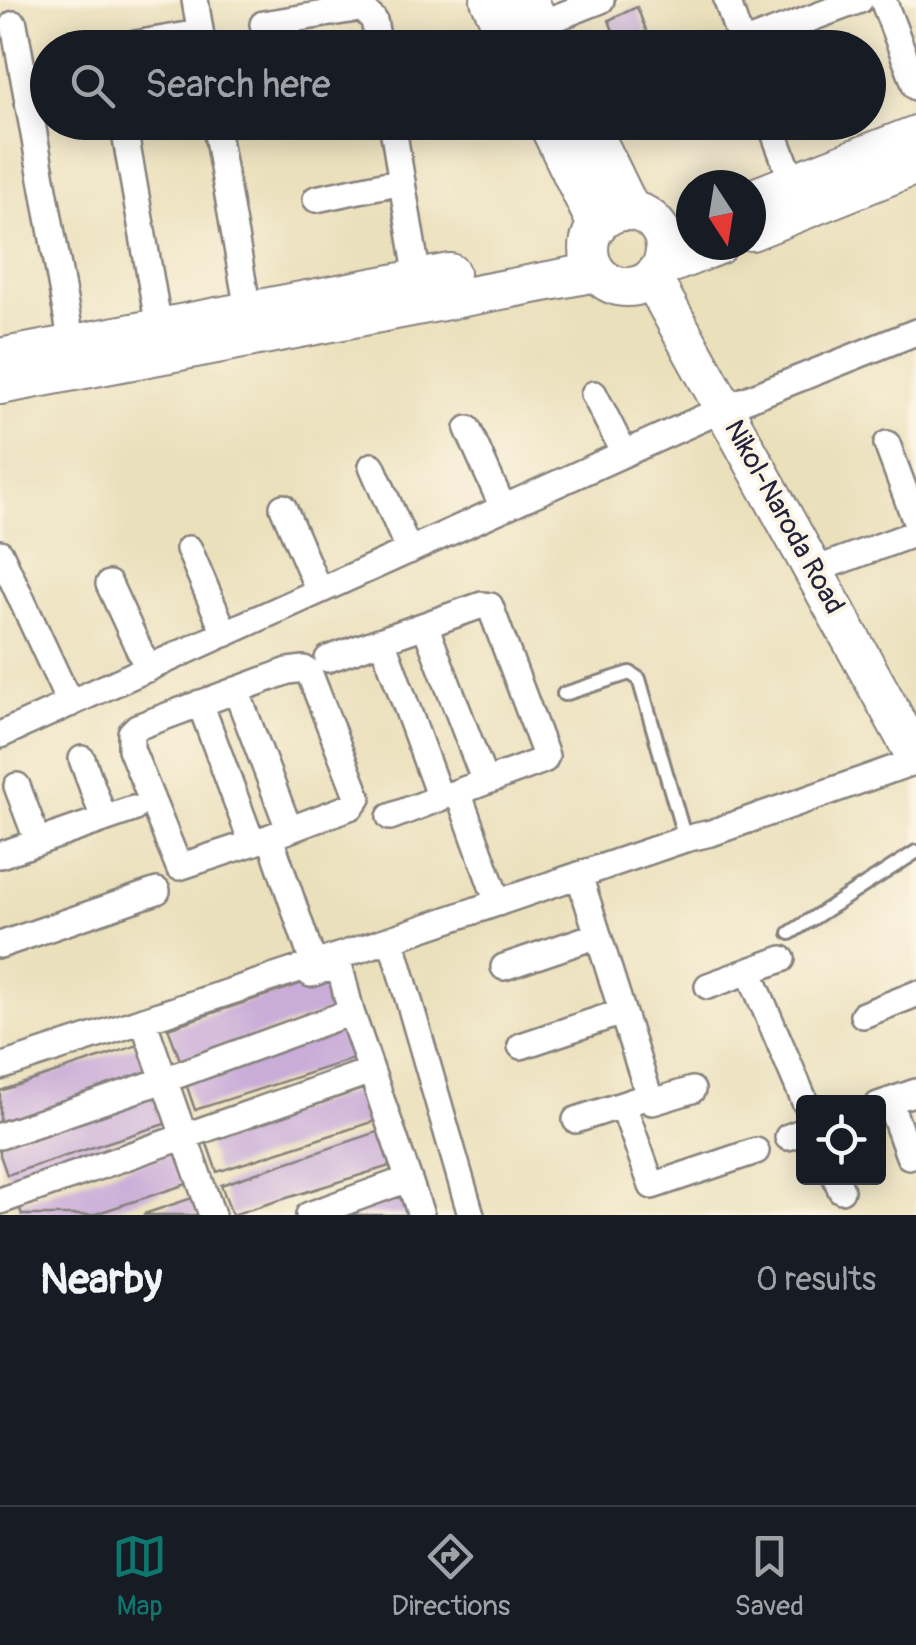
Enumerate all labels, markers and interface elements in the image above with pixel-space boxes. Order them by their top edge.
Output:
search box [30,30,886,140]
icon: search [65,58,120,113]
text: Search here [145,61,331,109]
north arrow [676,170,766,260]
street label: Nikol-Naroda Road [716,414,852,620]
map controls [796,1095,886,1185]
button: locate [796,1095,886,1185]
text: Nearby [40,1254,162,1306]
text: 0 results [756,1260,876,1300]
tab: Map [112,1529,167,1624]
tab: Directions [391,1529,510,1624]
tab: Saved [734,1529,804,1624]

